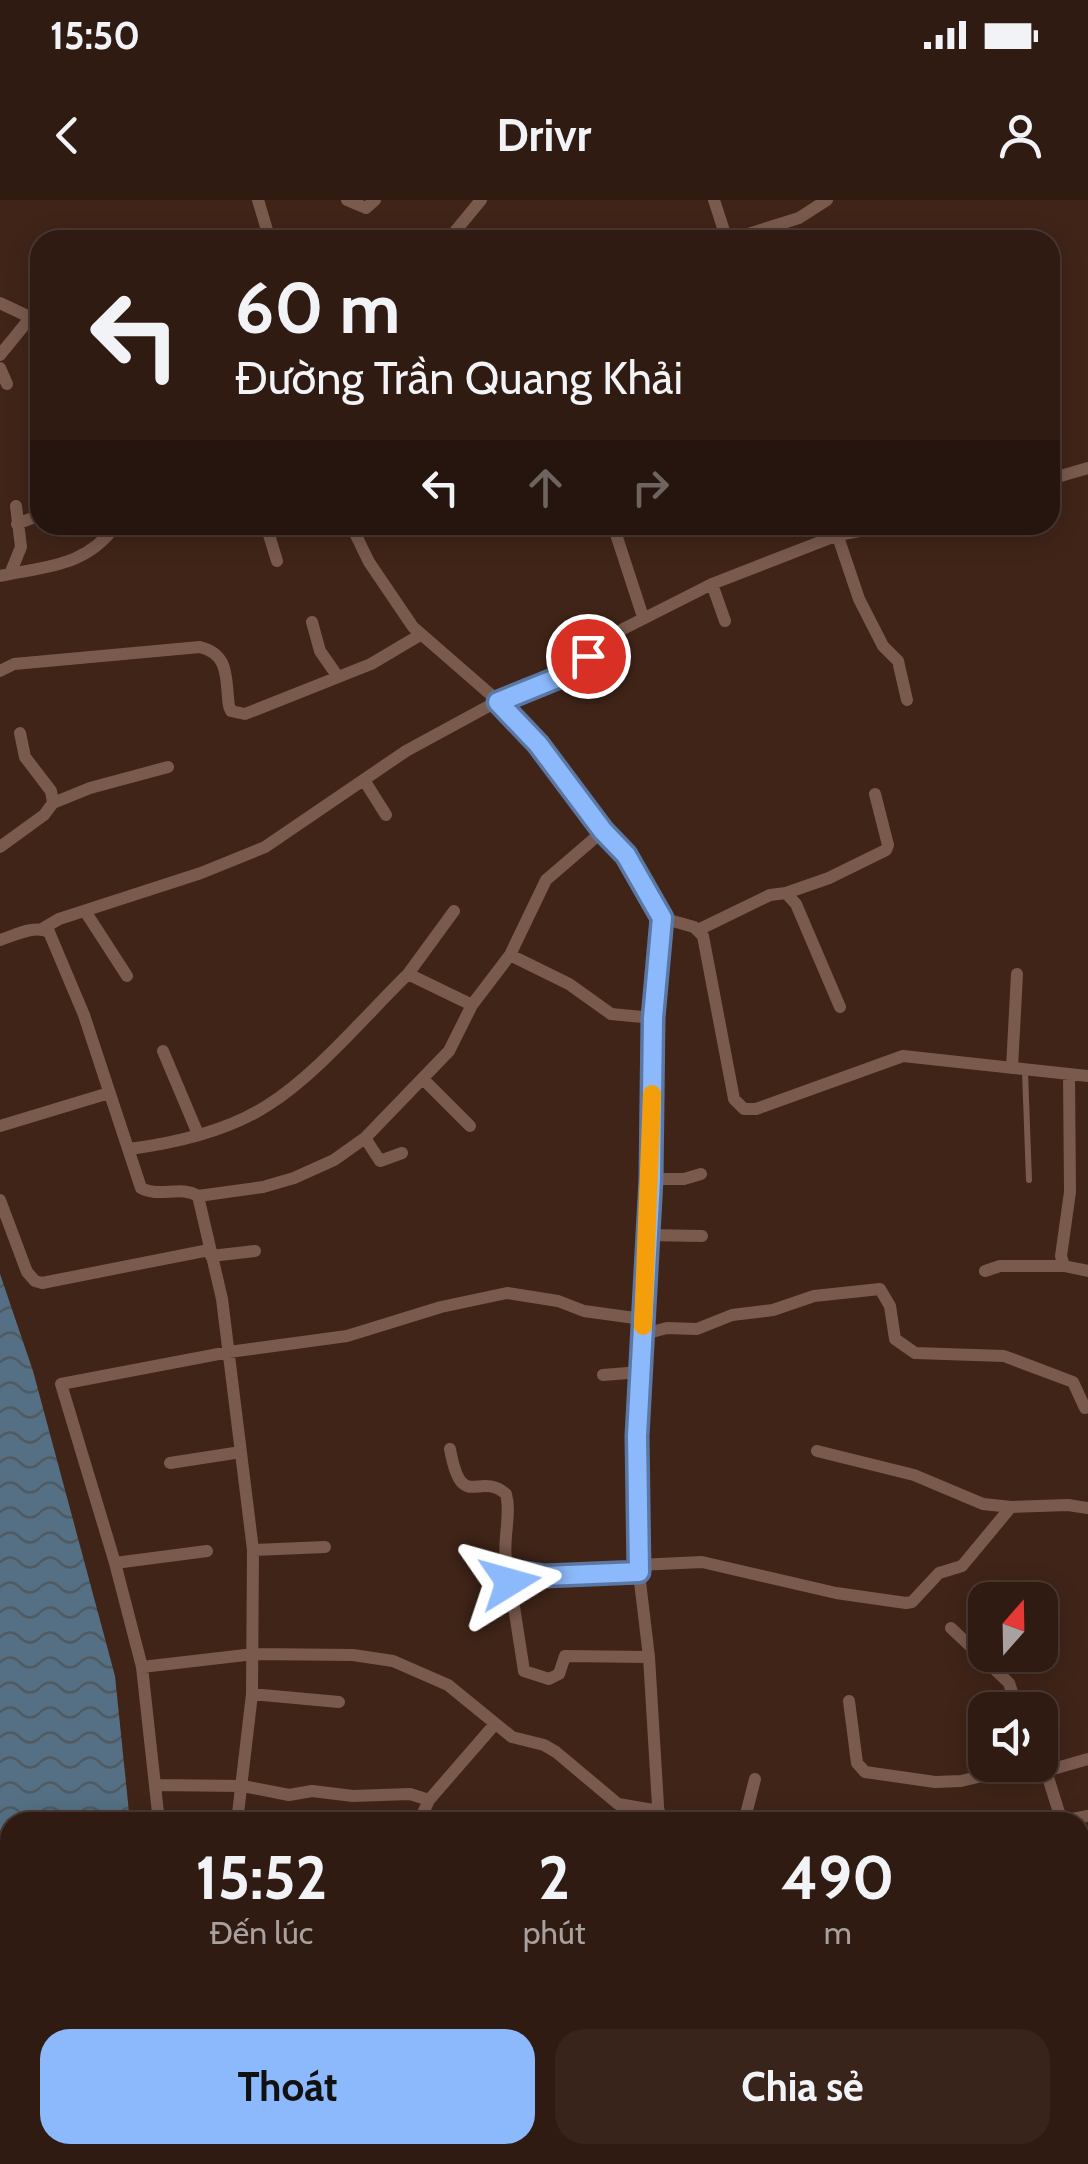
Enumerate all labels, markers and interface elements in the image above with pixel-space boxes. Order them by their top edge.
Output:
text: 15:50 [50,12,140,59]
icon: back [40,108,95,163]
text: Drivr [497,108,591,162]
icon: person [993,108,1048,163]
text: 60 m [235,265,400,351]
icon: left [70,270,200,400]
text: Đường Trần Quang Khải [235,351,683,405]
icon: left [413,460,468,515]
icon: ahead [518,460,573,515]
icon: right [623,460,678,515]
pin [546,614,631,699]
icon: arrive [561,629,616,684]
position arrow [458,1530,562,1634]
north arrow [968,1582,1058,1672]
map controls [968,1582,1058,1782]
button: sound [968,1692,1058,1782]
text: 15:52 [196,1841,327,1914]
text: 2 [538,1841,570,1914]
text: 490 [781,1841,894,1914]
text: Đến lúc [210,1913,313,1952]
text: phút [523,1913,586,1952]
text: m [824,1913,852,1952]
button: Thoát [40,2029,535,2144]
button: Chia sẻ [555,2029,1050,2144]

